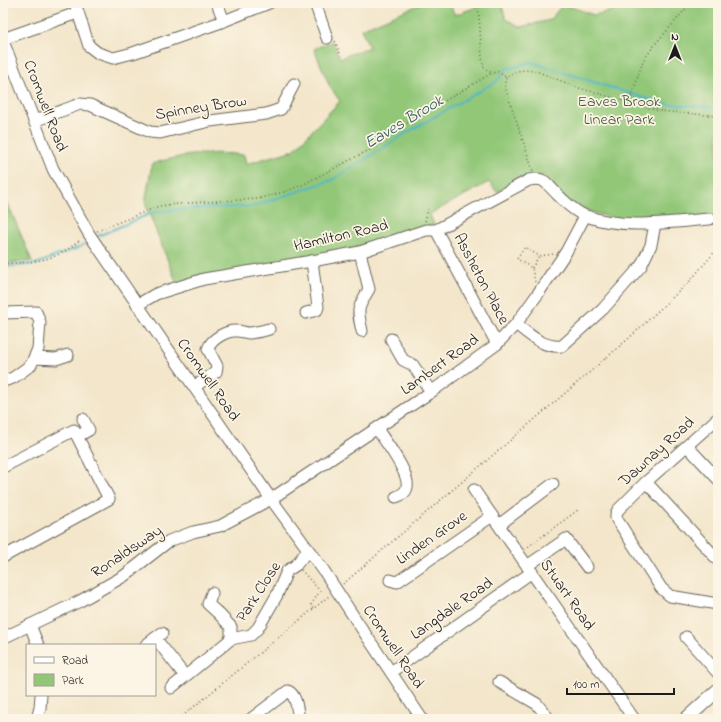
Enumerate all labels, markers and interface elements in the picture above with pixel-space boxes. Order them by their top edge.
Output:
north arrow [655,26,695,66]
text: N [671,29,679,45]
street label: Cromwell Road [17,57,73,155]
water label: Eaves Brook [360,88,450,155]
street label: Spinney Brow [154,89,248,127]
park label: Eaves Brook Linear Park [577,90,662,132]
street label: Hamilton Road [291,213,391,259]
street label: Assheton Place [447,229,516,330]
street label: Lambert Road [396,328,484,402]
street label: Cromwell Road [171,334,245,426]
street label: Dawnay Road [613,411,700,493]
street label: Linden Grove [392,504,473,571]
street label: Ronaldsway [86,519,168,585]
street label: Stuart Road [534,554,601,636]
street label: Park Close [230,556,288,627]
street label: Langdale Road [406,572,498,646]
street label: Cromwell Road [356,600,430,694]
legend [26,644,156,696]
text: Road [62,652,88,670]
scale bar [567,670,674,696]
text: Park [62,672,84,690]
text: 100 m [573,676,600,694]

